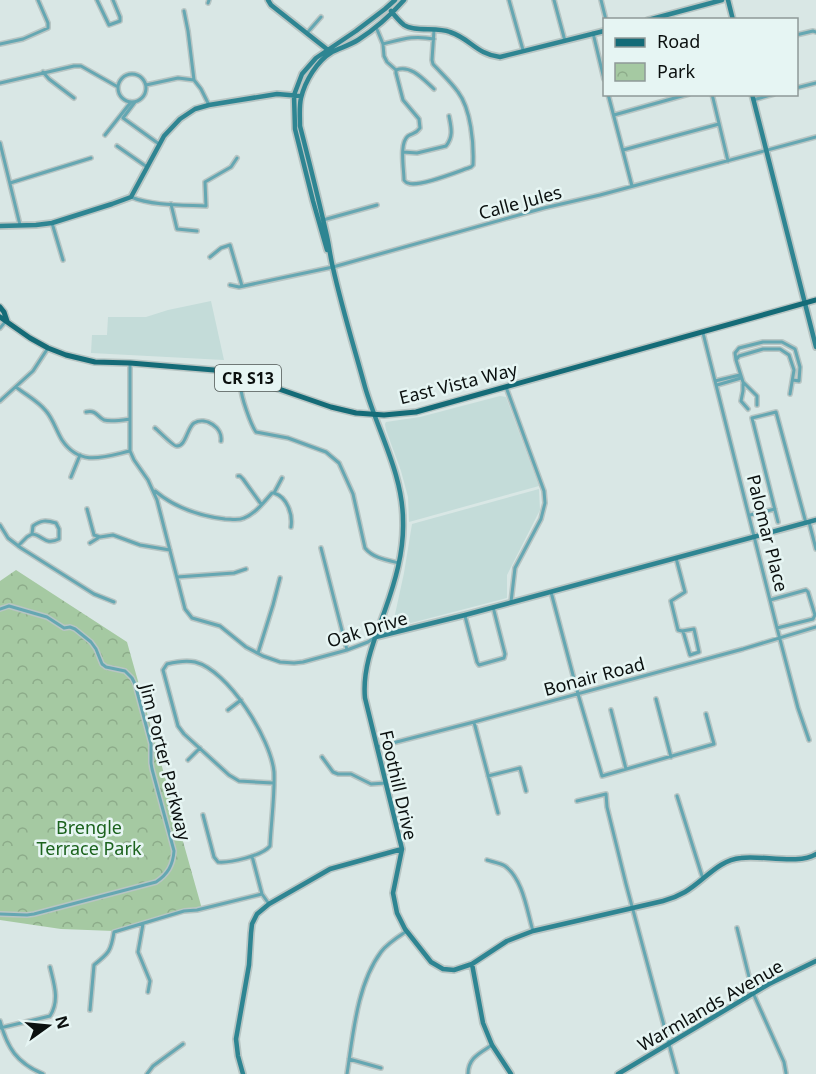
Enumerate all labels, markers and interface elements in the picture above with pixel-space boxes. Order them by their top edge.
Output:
legend [603,18,798,96]
text: Road [657,29,700,53]
text: Park [657,59,695,83]
street label: Calle Jules [476,179,564,225]
street label: East Vista Way [396,357,520,409]
road number: CR S13 [215,365,281,391]
street label: Palomar Place [742,472,794,594]
street label: Oak Drive [324,605,410,653]
street label: Bonair Road [541,651,647,701]
street label: Jim Porter Parkway [134,679,197,844]
street label: Foothill Drive [375,728,423,842]
park label: Brengle Terrace Park [36,815,142,860]
street label: Warmlands Avenue [633,954,787,1056]
north arrow [18,996,78,1056]
text: N [50,1013,75,1031]

